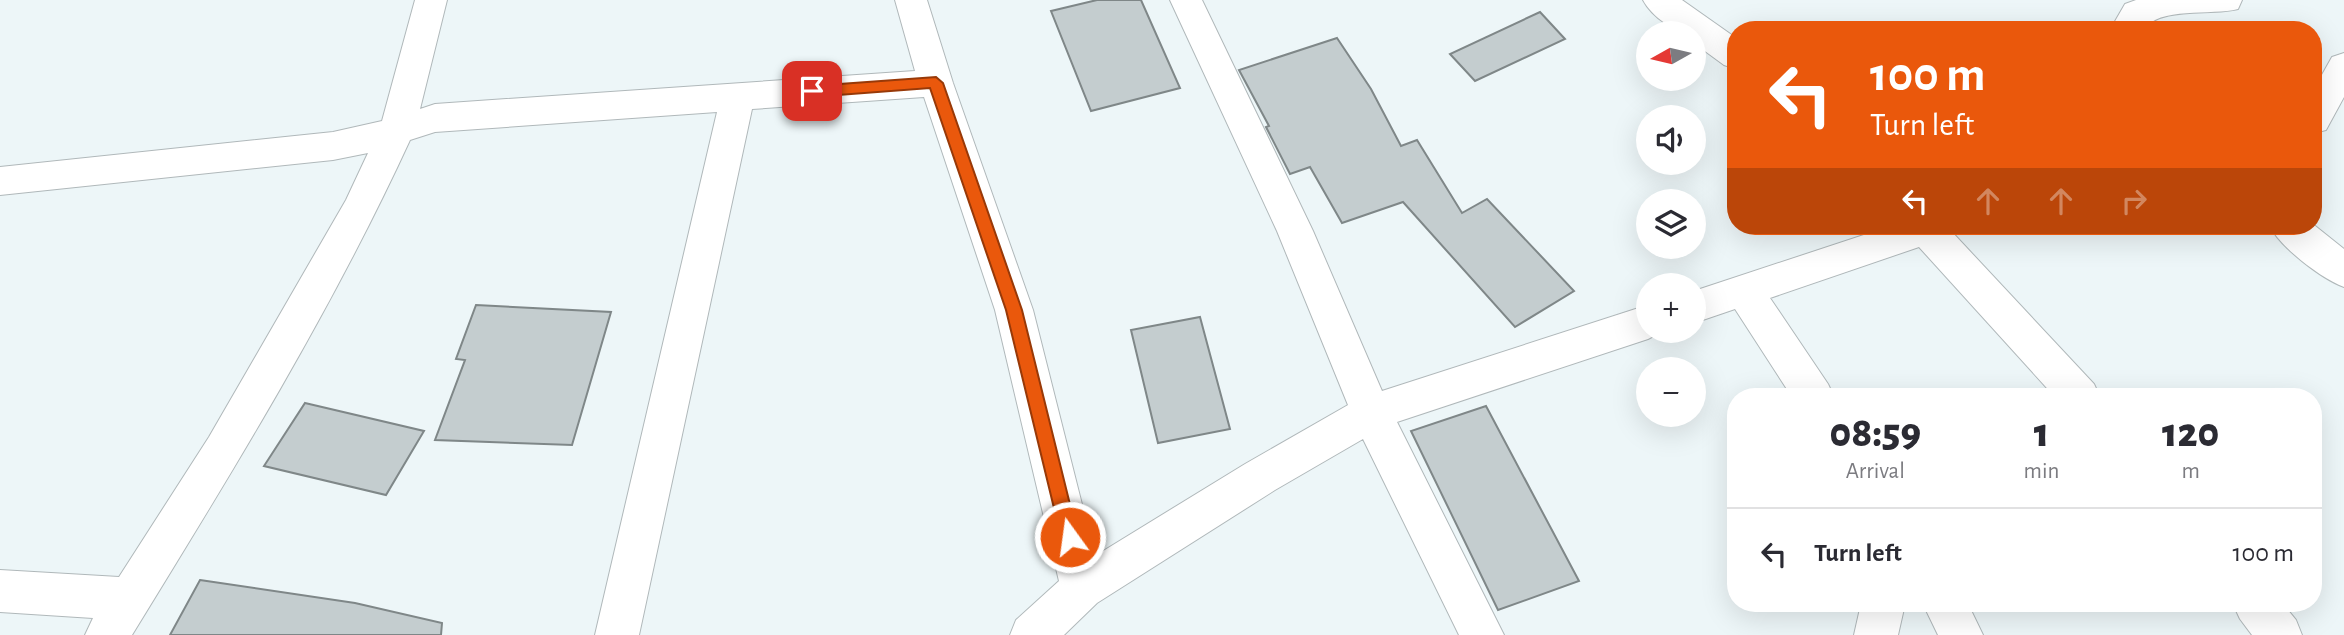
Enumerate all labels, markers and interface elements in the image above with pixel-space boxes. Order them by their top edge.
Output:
north arrow [1636,21,1706,91]
map controls [1636,21,1706,427]
icon: left [1755,49,1846,140]
text: 100 m [1870,51,1986,100]
pin [782,61,842,121]
icon: arrive [793,72,831,110]
button: sound [1636,105,1706,175]
text: Turn left [1870,109,1974,141]
icon: left [1896,182,1934,220]
icon: ahead [1969,182,2007,220]
icon: ahead [2042,182,2080,220]
icon: right [2115,182,2153,220]
button: layers [1636,189,1706,259]
button: + [1636,273,1706,343]
button: − [1636,357,1706,427]
text: 08:59 [1830,412,1921,454]
text: 1 [2034,412,2049,454]
text: 120 [2162,412,2219,454]
text: Arrival [1846,460,1905,483]
text: min [2024,460,2059,483]
text: m [2182,460,2200,483]
position arrow [1033,500,1107,574]
icon: left [1755,535,1793,573]
text: Turn left [1814,540,1902,566]
text: 100 m [2233,540,2294,566]

